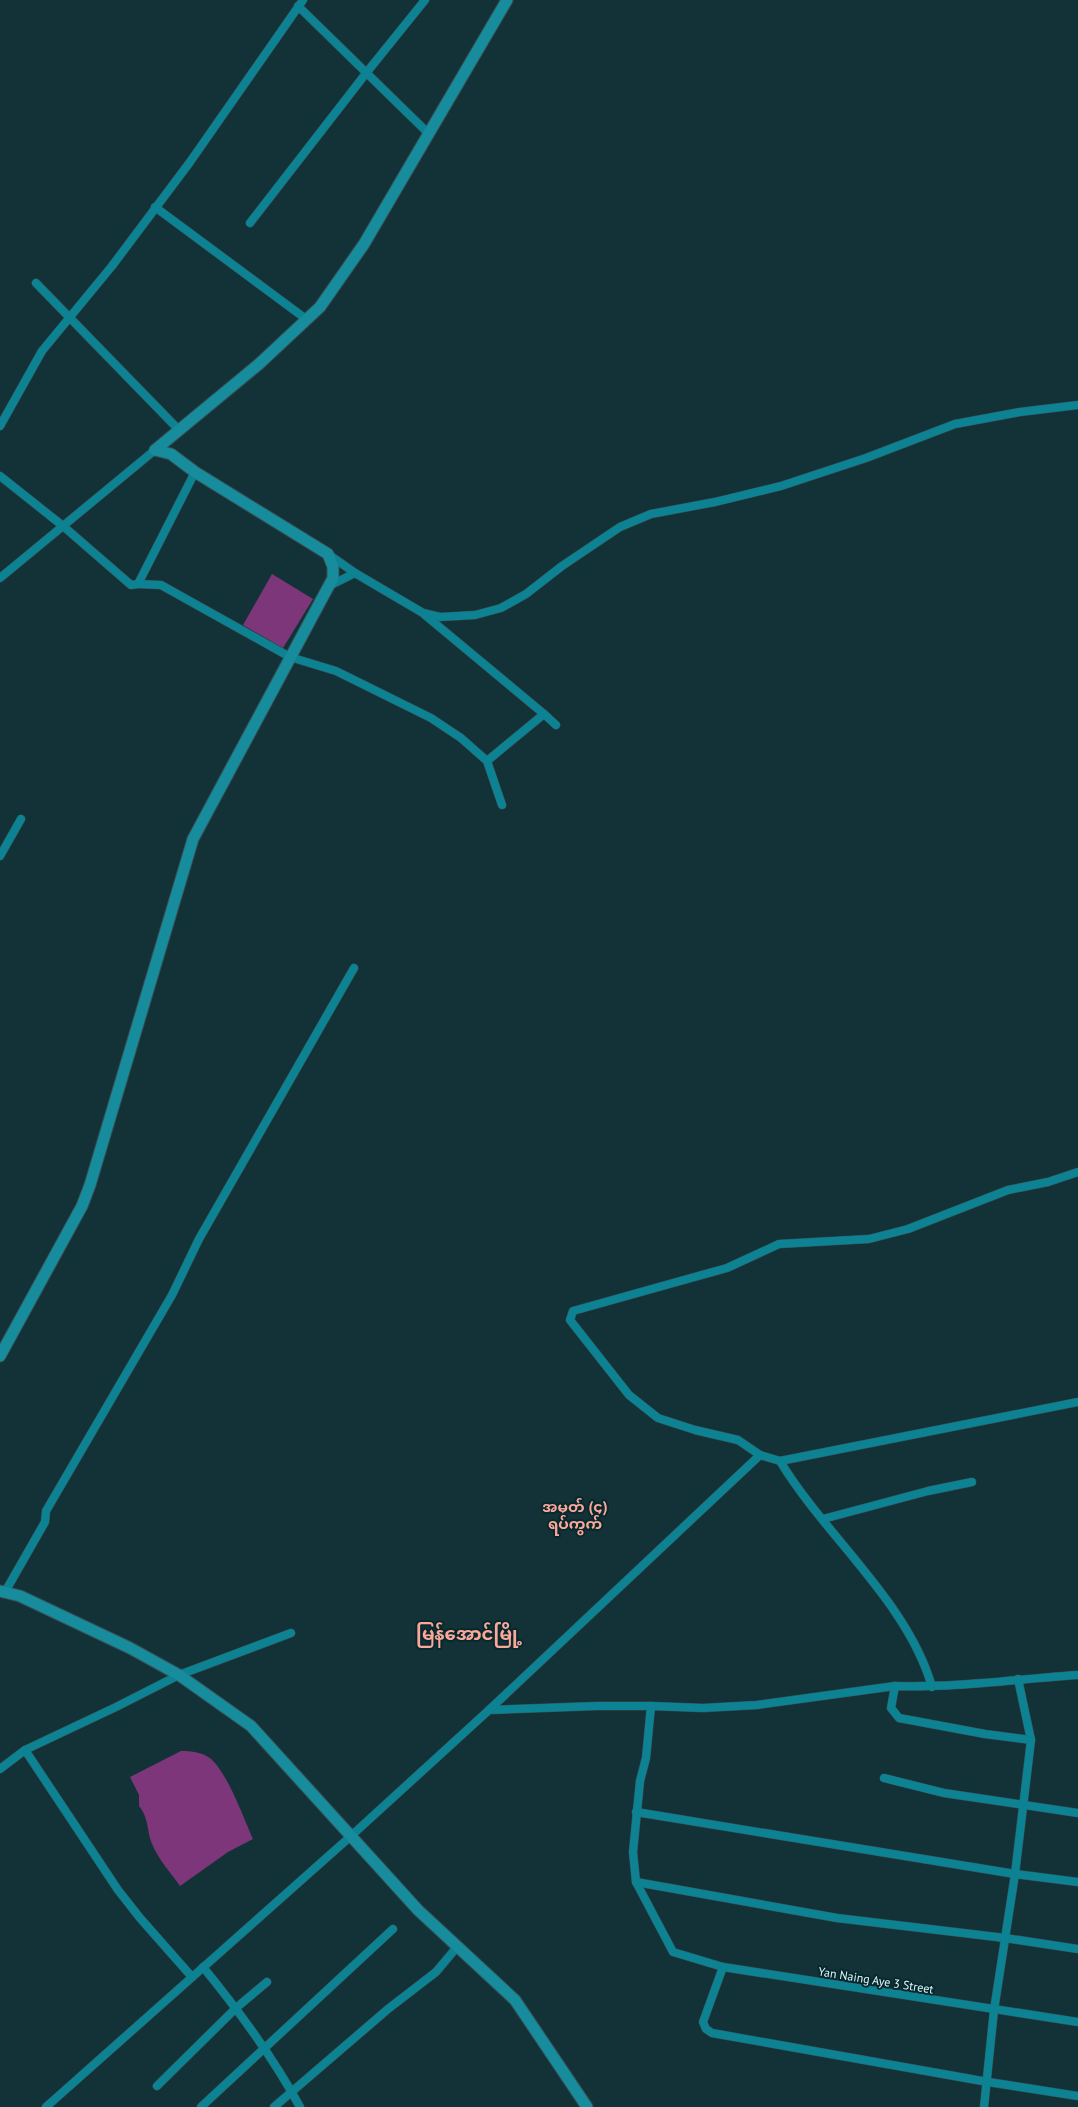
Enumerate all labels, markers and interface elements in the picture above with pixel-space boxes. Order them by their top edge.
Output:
district label: အမှတ် (၄) ရပ်ကွက် [542,1497,608,1536]
district label: မြန်အောင်မြို့ [416,1622,522,1648]
street label: Yan Naing Aye 3 Street [817,1963,935,1997]

